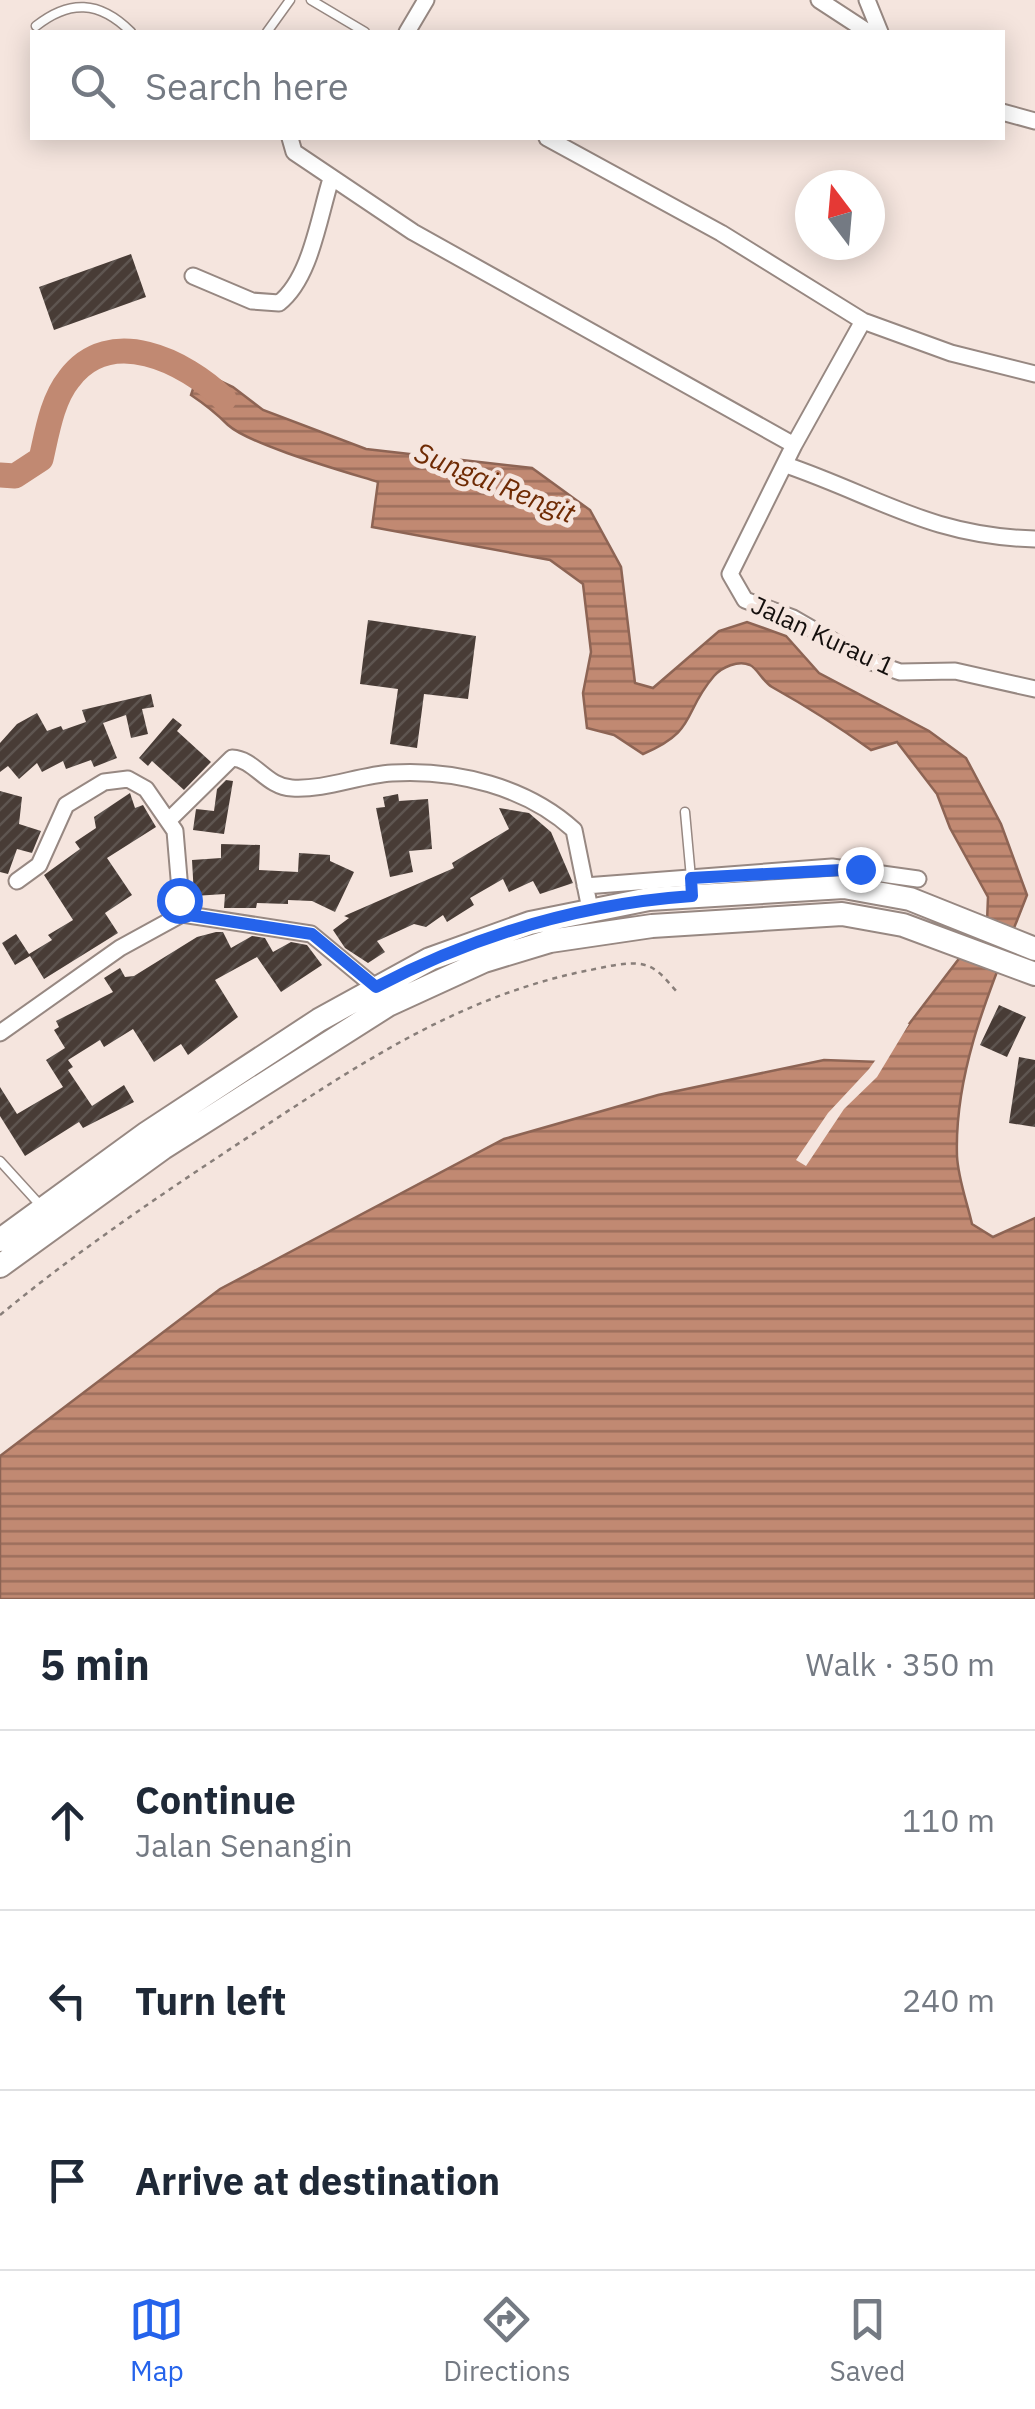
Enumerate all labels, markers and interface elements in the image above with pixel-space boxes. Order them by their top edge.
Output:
search box [30,30,1005,140]
icon: search [65,58,120,113]
text: Search here [145,61,349,110]
north arrow [795,170,885,260]
water label: Sungai Rengit [409,433,582,531]
street label: Jalan Kurau 1 [746,588,900,682]
route end [838,847,884,893]
route start [157,878,203,924]
text: 5 min [40,1637,150,1692]
text: Walk · 350 m [806,1643,995,1685]
text: Continue [135,1775,296,1824]
icon: ahead [40,1793,95,1848]
text: 110 m [902,1799,995,1841]
text: Jalan Senangin [135,1824,353,1866]
icon: left [40,1973,95,2028]
text: Turn left [135,1976,286,2025]
text: 240 m [902,1979,995,2021]
icon: arrive [40,2153,95,2208]
text: Arrive at destination [135,2156,500,2205]
tab: Map [129,2292,184,2389]
tab: Directions [443,2292,571,2389]
tab: Saved [829,2292,906,2389]

